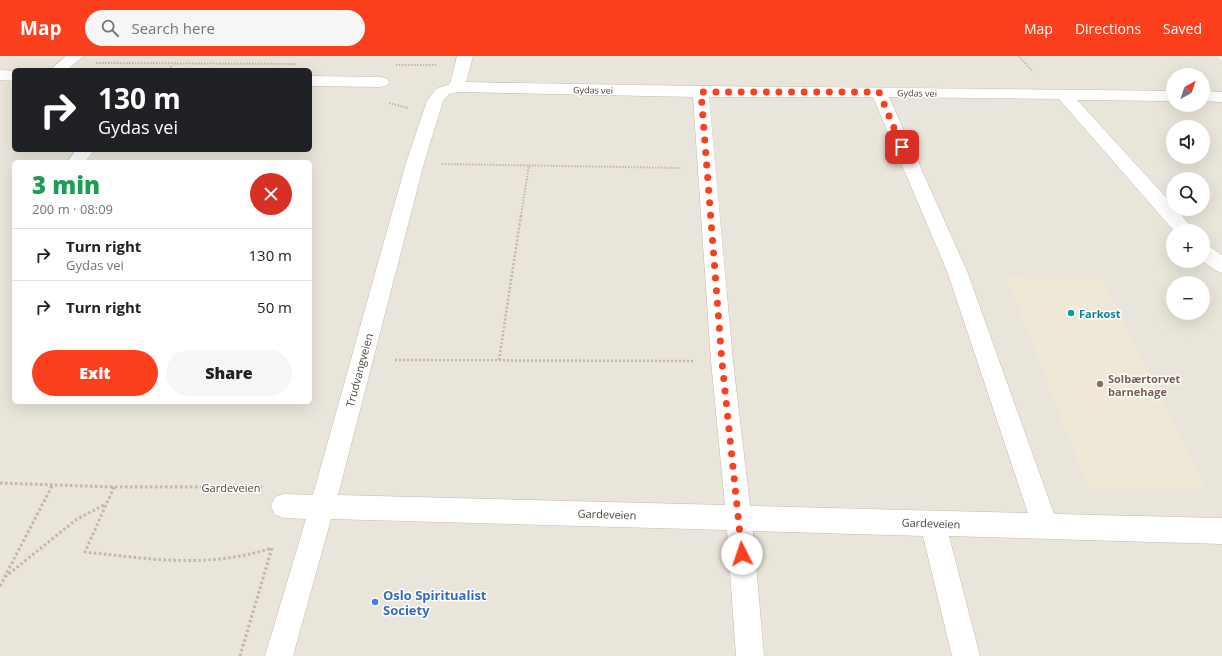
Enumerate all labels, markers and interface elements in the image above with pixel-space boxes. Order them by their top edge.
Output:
search box [85,10,365,46]
text: Map [20,15,61,41]
icon: search [99,17,121,39]
text: Search here [131,18,215,38]
text: Map [1024,19,1053,38]
text: Directions [1075,19,1141,38]
text: Saved [1163,19,1202,38]
north arrow [1166,68,1210,112]
map controls [1166,68,1210,320]
text: 130 m [98,79,181,117]
street label: Gydas vei [573,83,613,97]
icon: right [32,84,84,136]
street label: Gydas vei [897,86,937,100]
text: Gydas vei [98,115,178,139]
button: sound [1166,120,1210,164]
pin [885,130,919,164]
icon: arrive [891,136,913,158]
text: 3 min [32,168,100,201]
button: search [1166,172,1210,216]
button: close [250,173,292,215]
text: 200 m · 08:09 [32,200,113,218]
button: + [1166,224,1210,268]
text: Turn right [66,236,141,256]
icon: right [32,244,54,266]
text: 130 m [248,245,292,265]
text: Gydas vei [66,256,124,274]
button: − [1166,276,1210,320]
icon: right [32,296,54,318]
text: Turn right [66,297,141,317]
text: 50 m [257,297,292,317]
place label: Farkost [1079,306,1121,321]
marker: Farkost [1066,308,1076,318]
street label: Trudvangveien [342,331,376,409]
button: Exit [32,350,158,396]
button: Share [166,350,292,396]
place label: Solbærtorvet barnehage [1108,371,1181,399]
marker: Solbærtorvet barnehage [1095,379,1105,389]
street label: Gardeveien [202,480,260,495]
street label: Gardeveien [577,505,637,523]
street label: Gardeveien [901,514,961,532]
position arrow [721,533,763,575]
place label: Oslo Spiritualist Society [383,586,487,619]
marker: Oslo Spiritualist Society [370,597,380,607]

